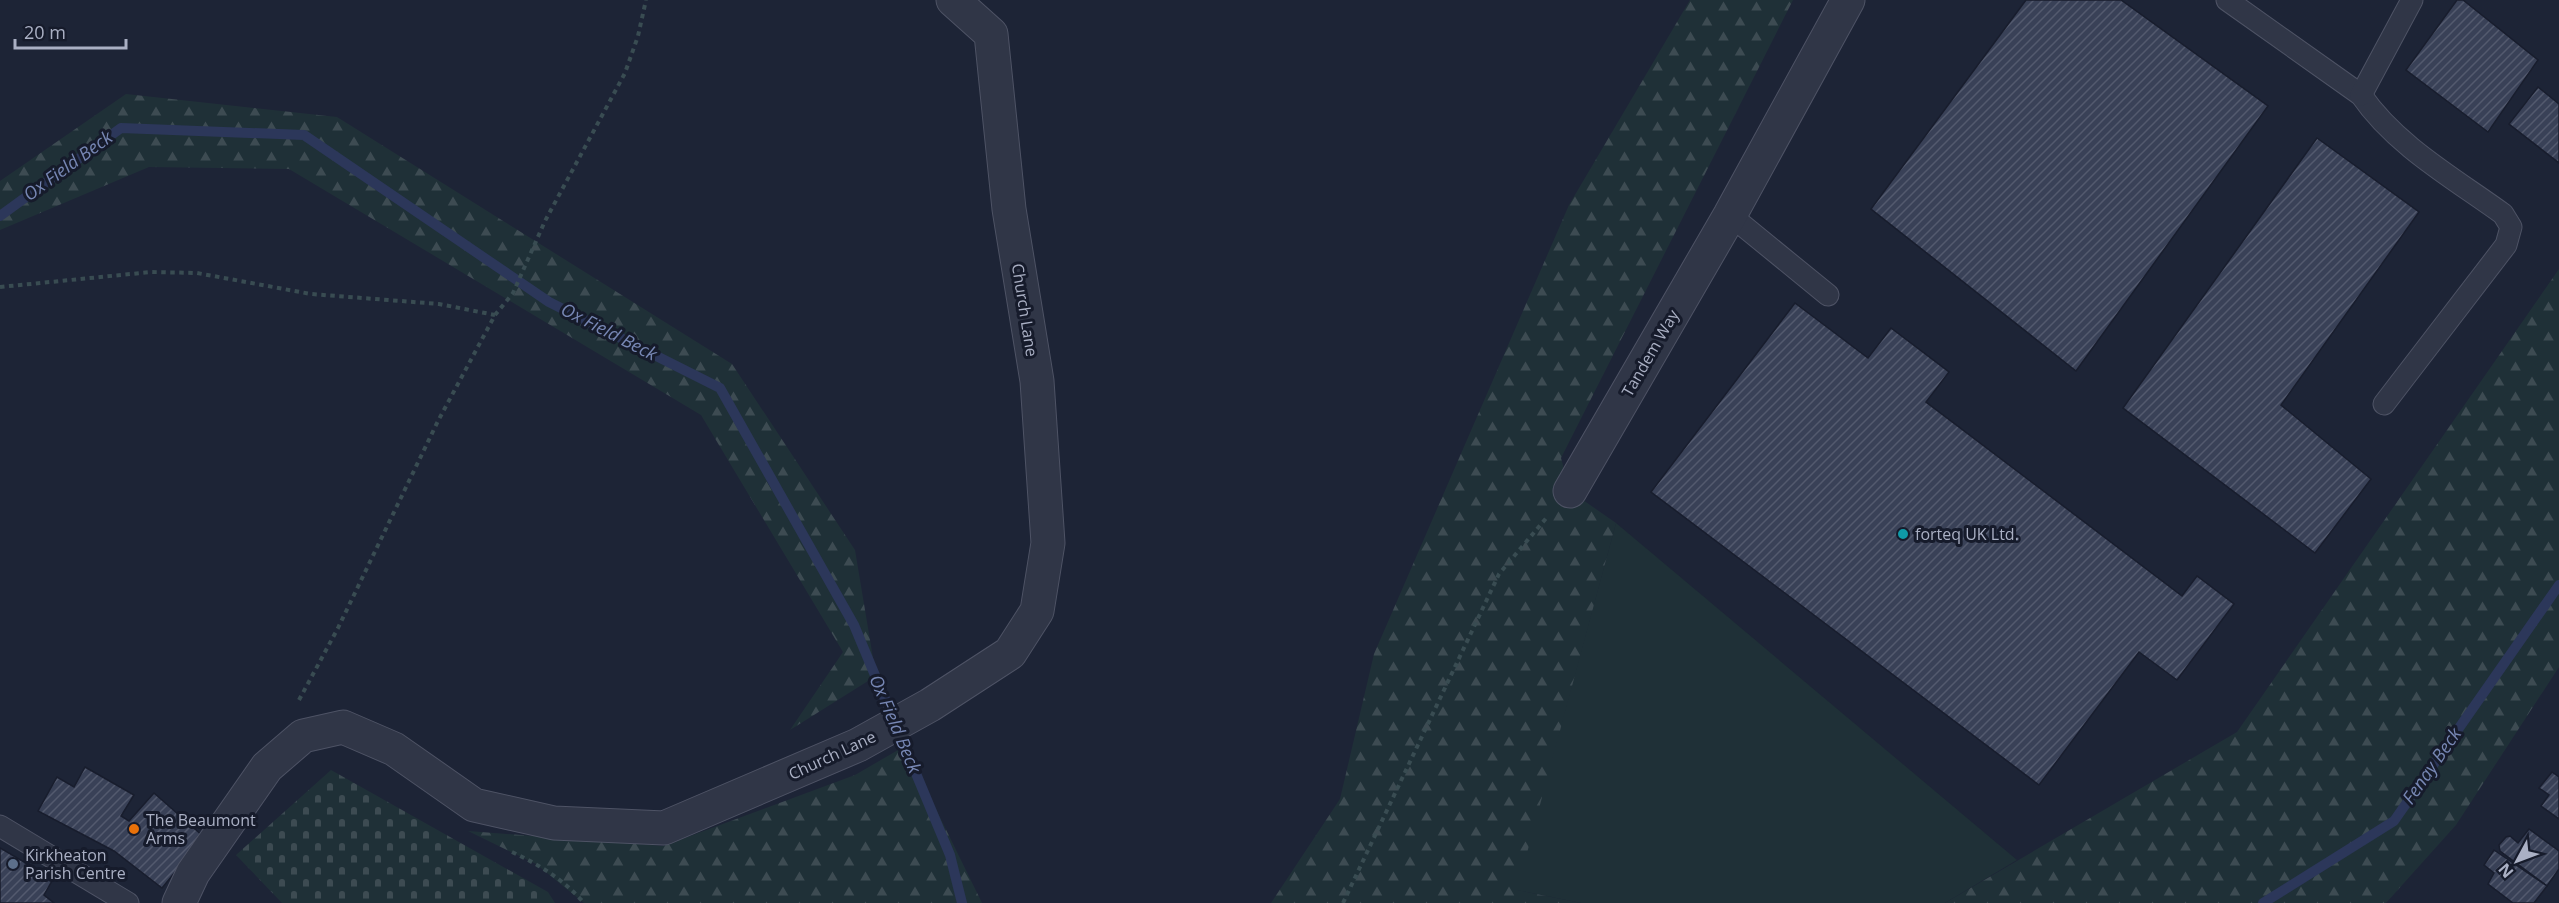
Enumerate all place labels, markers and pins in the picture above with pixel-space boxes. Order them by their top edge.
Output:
place label: forteq UK Ltd. [1915,523,2019,545]
marker: forteq UK Ltd. [1896,527,1910,541]
place label: The Beaumont Arms [146,809,256,849]
marker: The Beaumont Arms [127,822,141,836]
place label: Kirkheaton Parish Centre [25,844,126,884]
marker: Kirkheaton Parish Centre [6,857,20,871]

